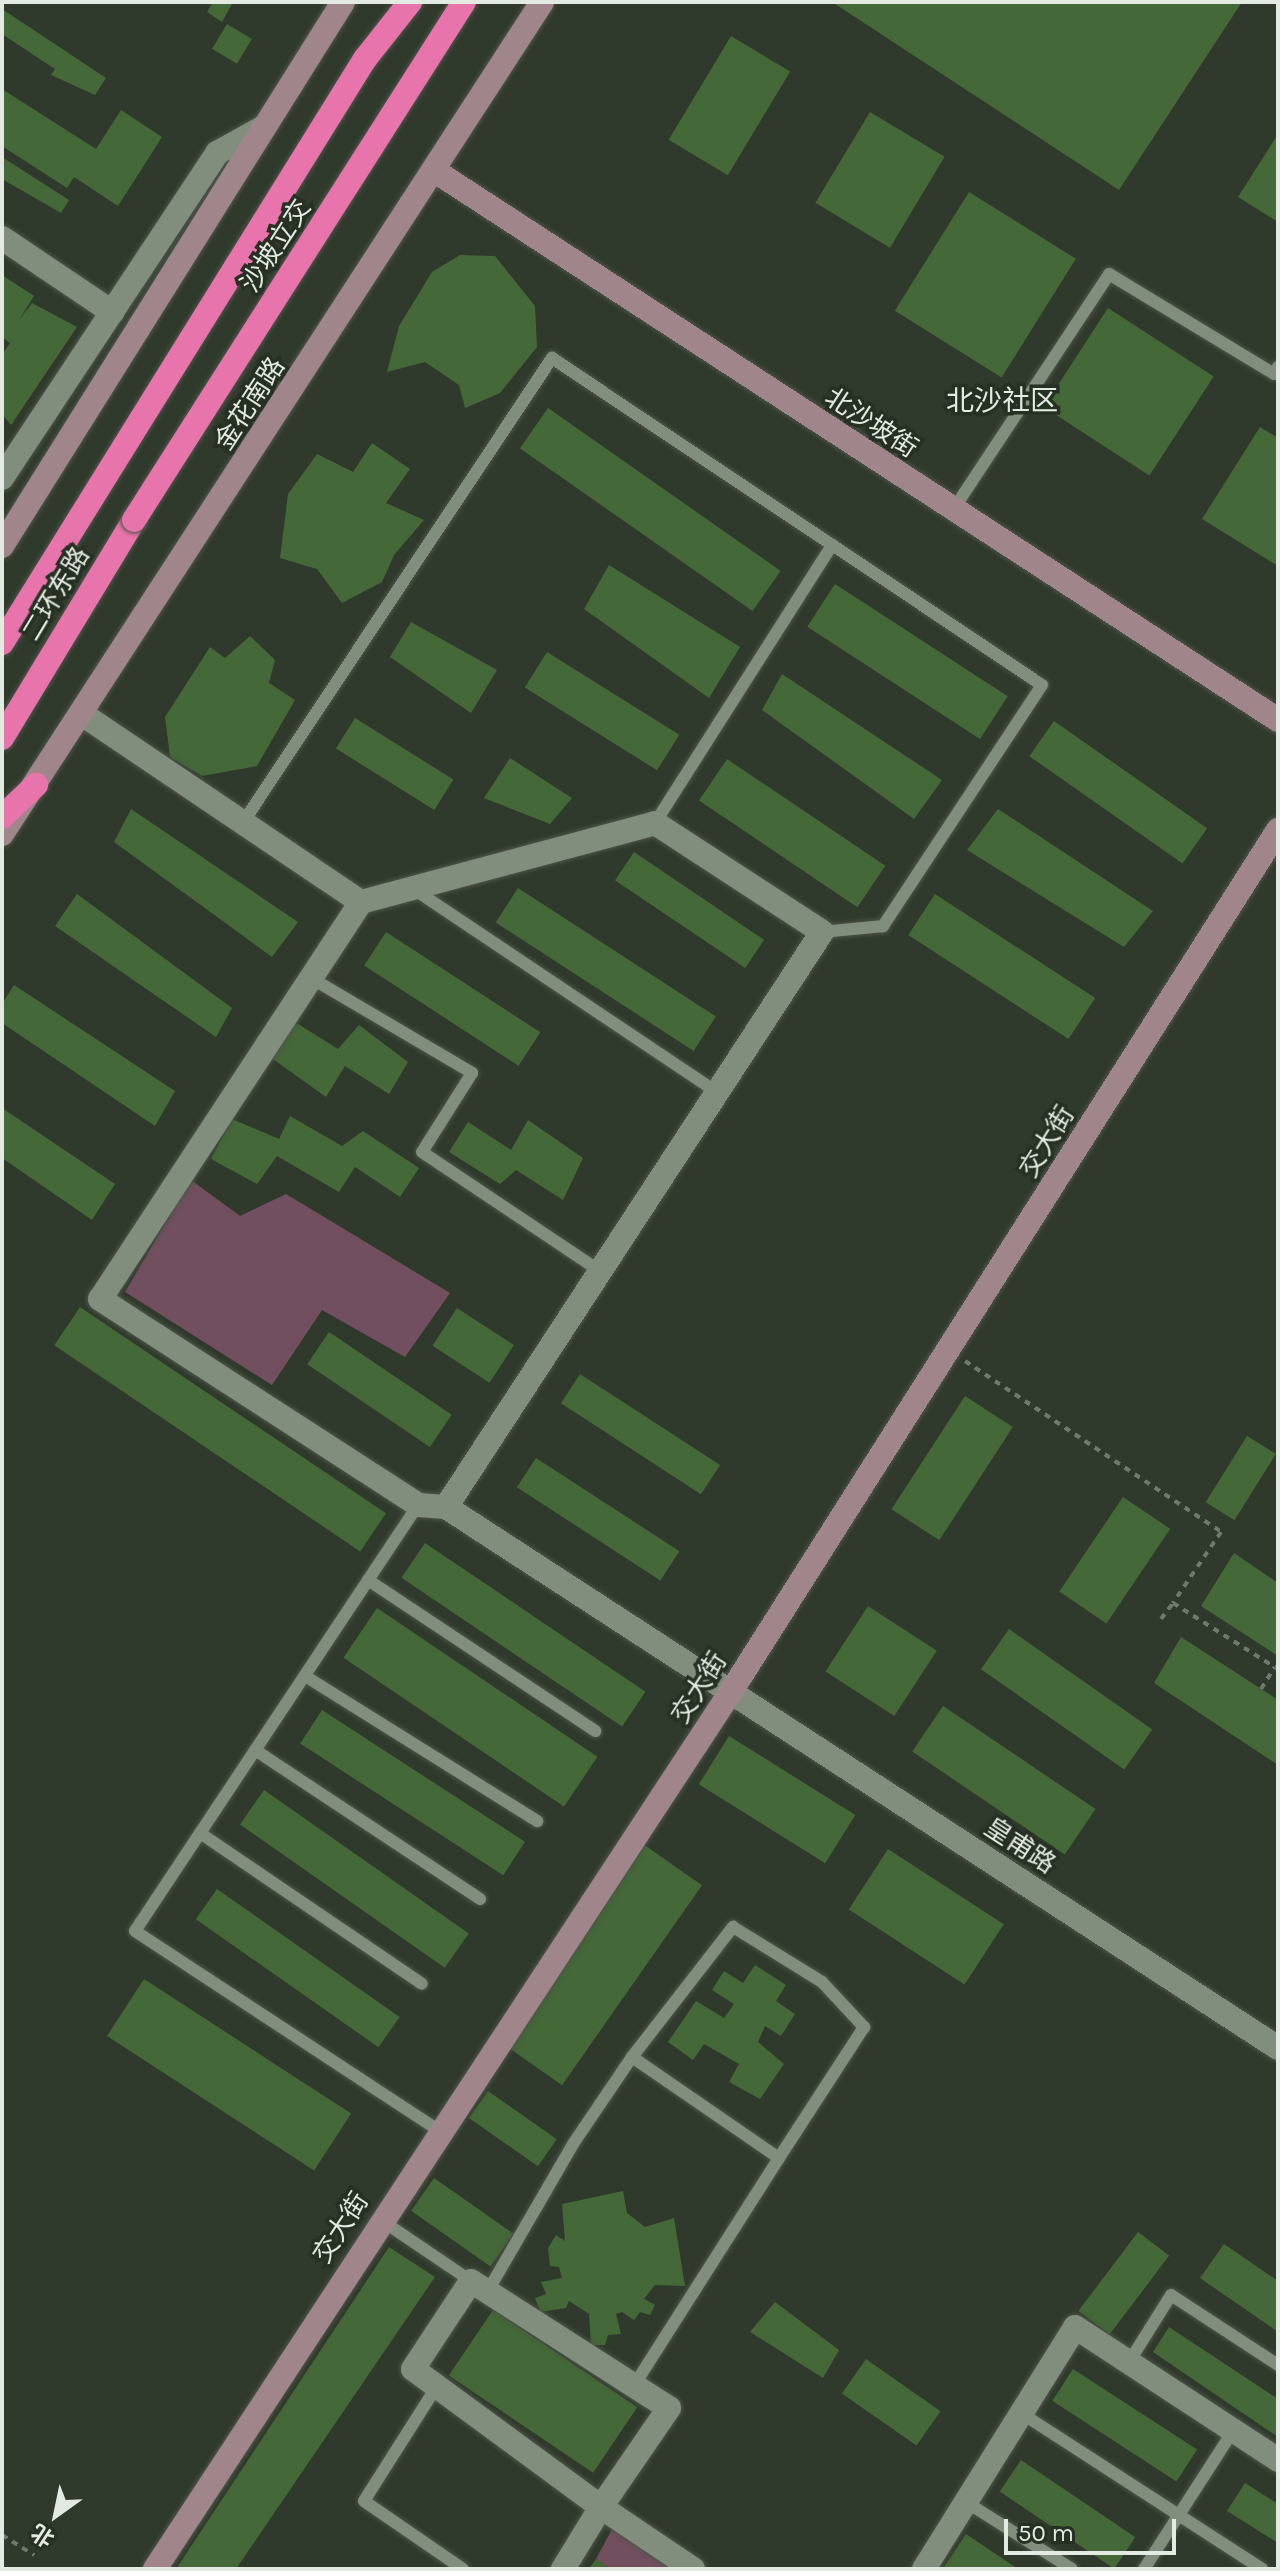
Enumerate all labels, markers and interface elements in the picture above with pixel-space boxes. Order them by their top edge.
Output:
street label: 沙坡立交 [235,194,317,298]
street label: 金花南路 [209,352,291,456]
street label: 北沙坡街 [819,382,923,464]
district label: 北沙社区 [946,384,1058,418]
street label: 二环东路 [16,541,96,647]
street label: 交大街 [1013,1101,1081,1183]
street label: 交大街 [665,1647,733,1729]
street label: 皇甫路 [979,1812,1061,1880]
street label: 交大街 [307,2187,375,2269]
north arrow [16,2475,96,2555]
scale bar [1008,2503,1180,2553]
text: 北 [27,2518,59,2552]
text: 50 m [1018,2519,1074,2547]

